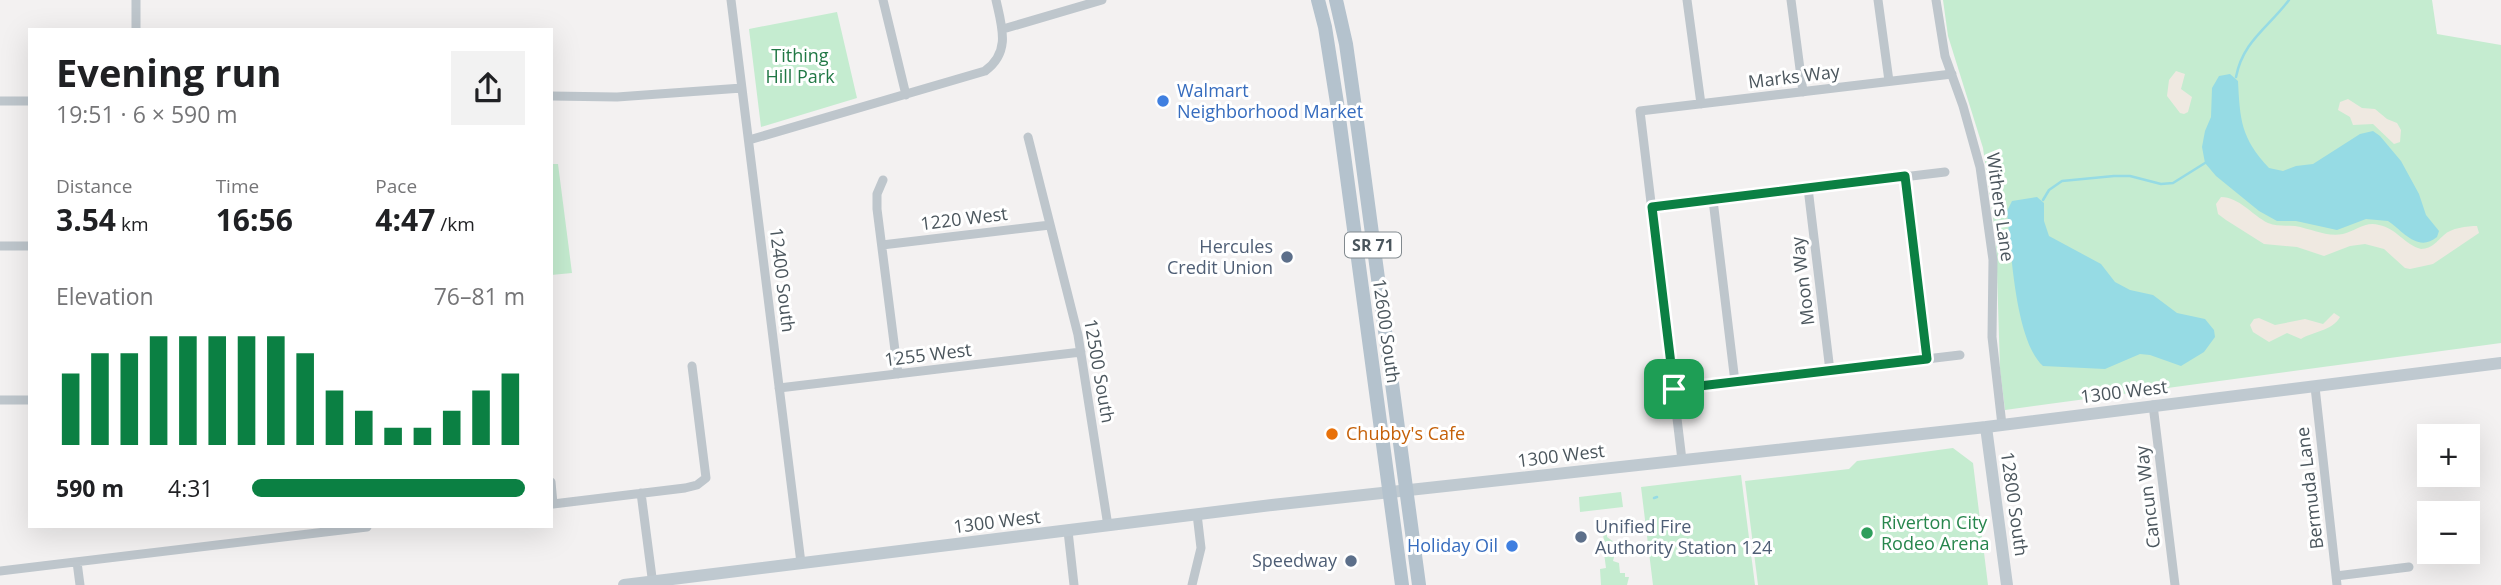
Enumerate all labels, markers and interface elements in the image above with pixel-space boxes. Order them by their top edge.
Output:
park label: Tithing Hill Park [765,43,835,88]
text: Evening run [56,46,281,98]
button: share [451,51,525,125]
street label: Marks Way [1747,58,1842,94]
place label: Walmart Neighborhood Market [1177,78,1363,123]
marker: Walmart Neighborhood Market [1155,93,1171,109]
text: 19:51 · 6 × 590 m [56,98,238,130]
street label: Withers Lane [1981,151,2021,263]
text: Distance [56,173,132,199]
text: Time [216,173,259,199]
text: Pace [375,173,417,199]
text: 3.54 [56,199,116,240]
text: 16:56 [216,199,293,240]
text: 4:47 [375,199,435,240]
street label: 1220 West [919,201,1009,235]
text: km [116,211,149,237]
text: /km [435,211,475,237]
street label: 12400 South [765,226,801,334]
road number: SR 71 [1345,232,1401,258]
place label: Hercules Credit Union [1167,234,1273,279]
street label: Moon Way [1785,234,1819,327]
marker: Hercules Credit Union [1279,249,1295,265]
street label: 12600 South [1368,277,1406,385]
text: Elevation [56,280,154,312]
text: 76–81 m [434,280,525,312]
street label: 12500 South [1079,317,1121,425]
street label: 1255 West [883,337,973,371]
pin [1644,359,1704,419]
icon: arrive [1655,370,1693,408]
street label: 1300 West [2079,374,2169,408]
place label: Chubby's Cafe [1346,421,1465,445]
map controls [2417,424,2480,564]
button: + [2417,424,2480,487]
marker: Chubby's Cafe [1324,426,1340,442]
street label: Bermuda Lane [2290,426,2328,551]
street label: 1300 West [1516,438,1606,472]
street label: Cancun Way [2129,443,2165,550]
street label: 12800 South [1996,450,2034,558]
text: 590 m [56,472,124,504]
text: 4:31 [168,472,214,504]
button: − [2417,501,2480,564]
street label: 1300 West [952,504,1042,538]
place label: Riverton City Rodeo Arena [1881,510,1989,555]
place label: Unified Fire Authority Station 124 [1595,514,1772,559]
marker: Riverton City Rodeo Arena [1859,525,1875,541]
marker: Unified Fire Authority Station 124 [1573,529,1589,545]
place label: Holiday Oil [1407,533,1498,557]
marker: Holiday Oil [1504,538,1520,554]
place label: Speedway [1252,548,1338,572]
marker: Speedway [1343,553,1359,569]

